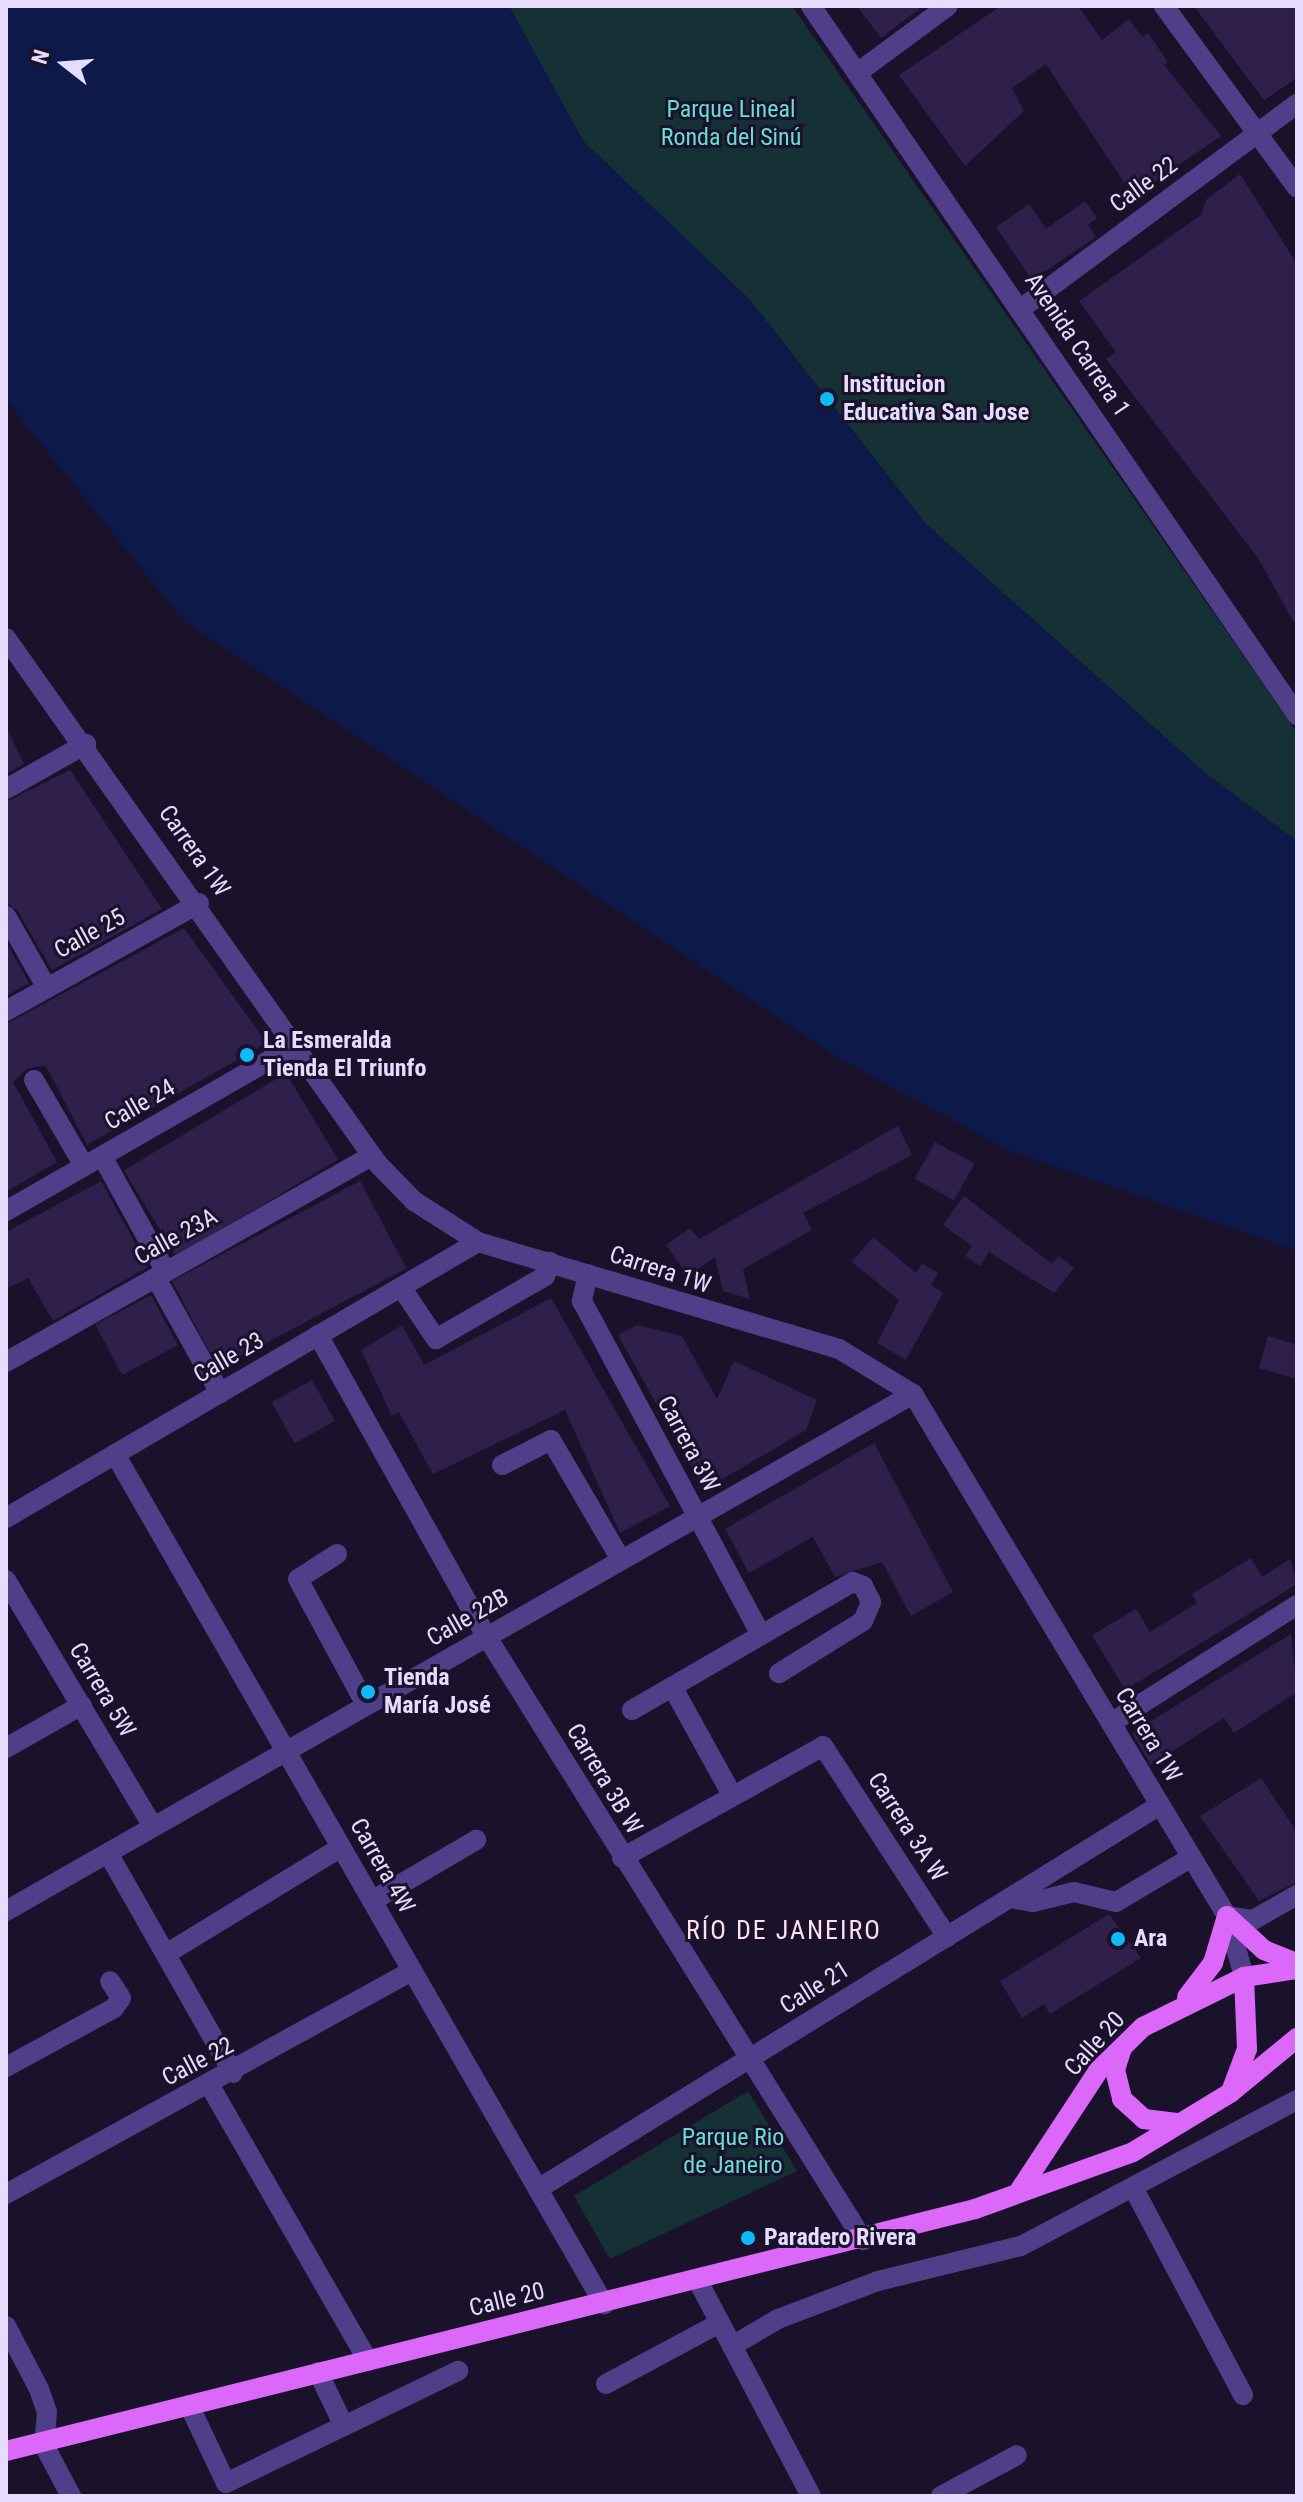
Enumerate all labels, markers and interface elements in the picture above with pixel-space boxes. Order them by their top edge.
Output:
north arrow [24,24,104,104]
text: N [27,47,54,67]
park label: Parque Lineal Ronda del Sinú [661,96,801,152]
street label: Calle 22 [1105,151,1183,219]
street label: Avenida Carrera 1 [1018,268,1136,422]
place label: Institucion Educativa San Jose [843,371,1029,427]
marker: Institucion Educativa San Jose [818,390,836,408]
street label: Carrera 1W [152,800,236,902]
street label: Calle 25 [50,903,130,965]
place label: La Esmeralda Tienda El Triunfo [263,1027,427,1083]
marker: La Esmeralda Tienda El Triunfo [238,1046,256,1064]
street label: Calle 24 [100,1073,180,1137]
street label: Calle 23A [129,1202,223,1272]
street label: Carrera 1W [606,1240,714,1300]
street label: Calle 23 [189,1326,269,1390]
street label: Carrera 3W [651,1391,725,1497]
street label: Calle 22B [422,1583,514,1653]
street label: Carrera 5W [63,1638,141,1742]
place label: Tienda María José [384,1664,491,1720]
marker: Tienda María José [359,1683,377,1701]
street label: Carrera 1W [1109,1683,1187,1787]
street label: Carrera 3B W [560,1719,648,1839]
street label: Carrera 3A W [861,1767,953,1887]
street label: Carrera 4W [343,1813,421,1919]
district label: RÍO DE JANEIRO [686,1915,882,1947]
place label: Ara [1134,1925,1167,1953]
marker: Ara [1109,1930,1127,1948]
street label: Calle 21 [775,1956,855,2020]
street label: Calle 20 [1059,2006,1131,2082]
street label: Calle 22 [157,2031,239,2093]
park label: Parque Rio de Janeiro [682,2124,784,2180]
place label: Paradero Rivera [764,2224,916,2252]
marker: Paradero Rivera [739,2229,757,2247]
street label: Calle 20 [466,2277,548,2323]

